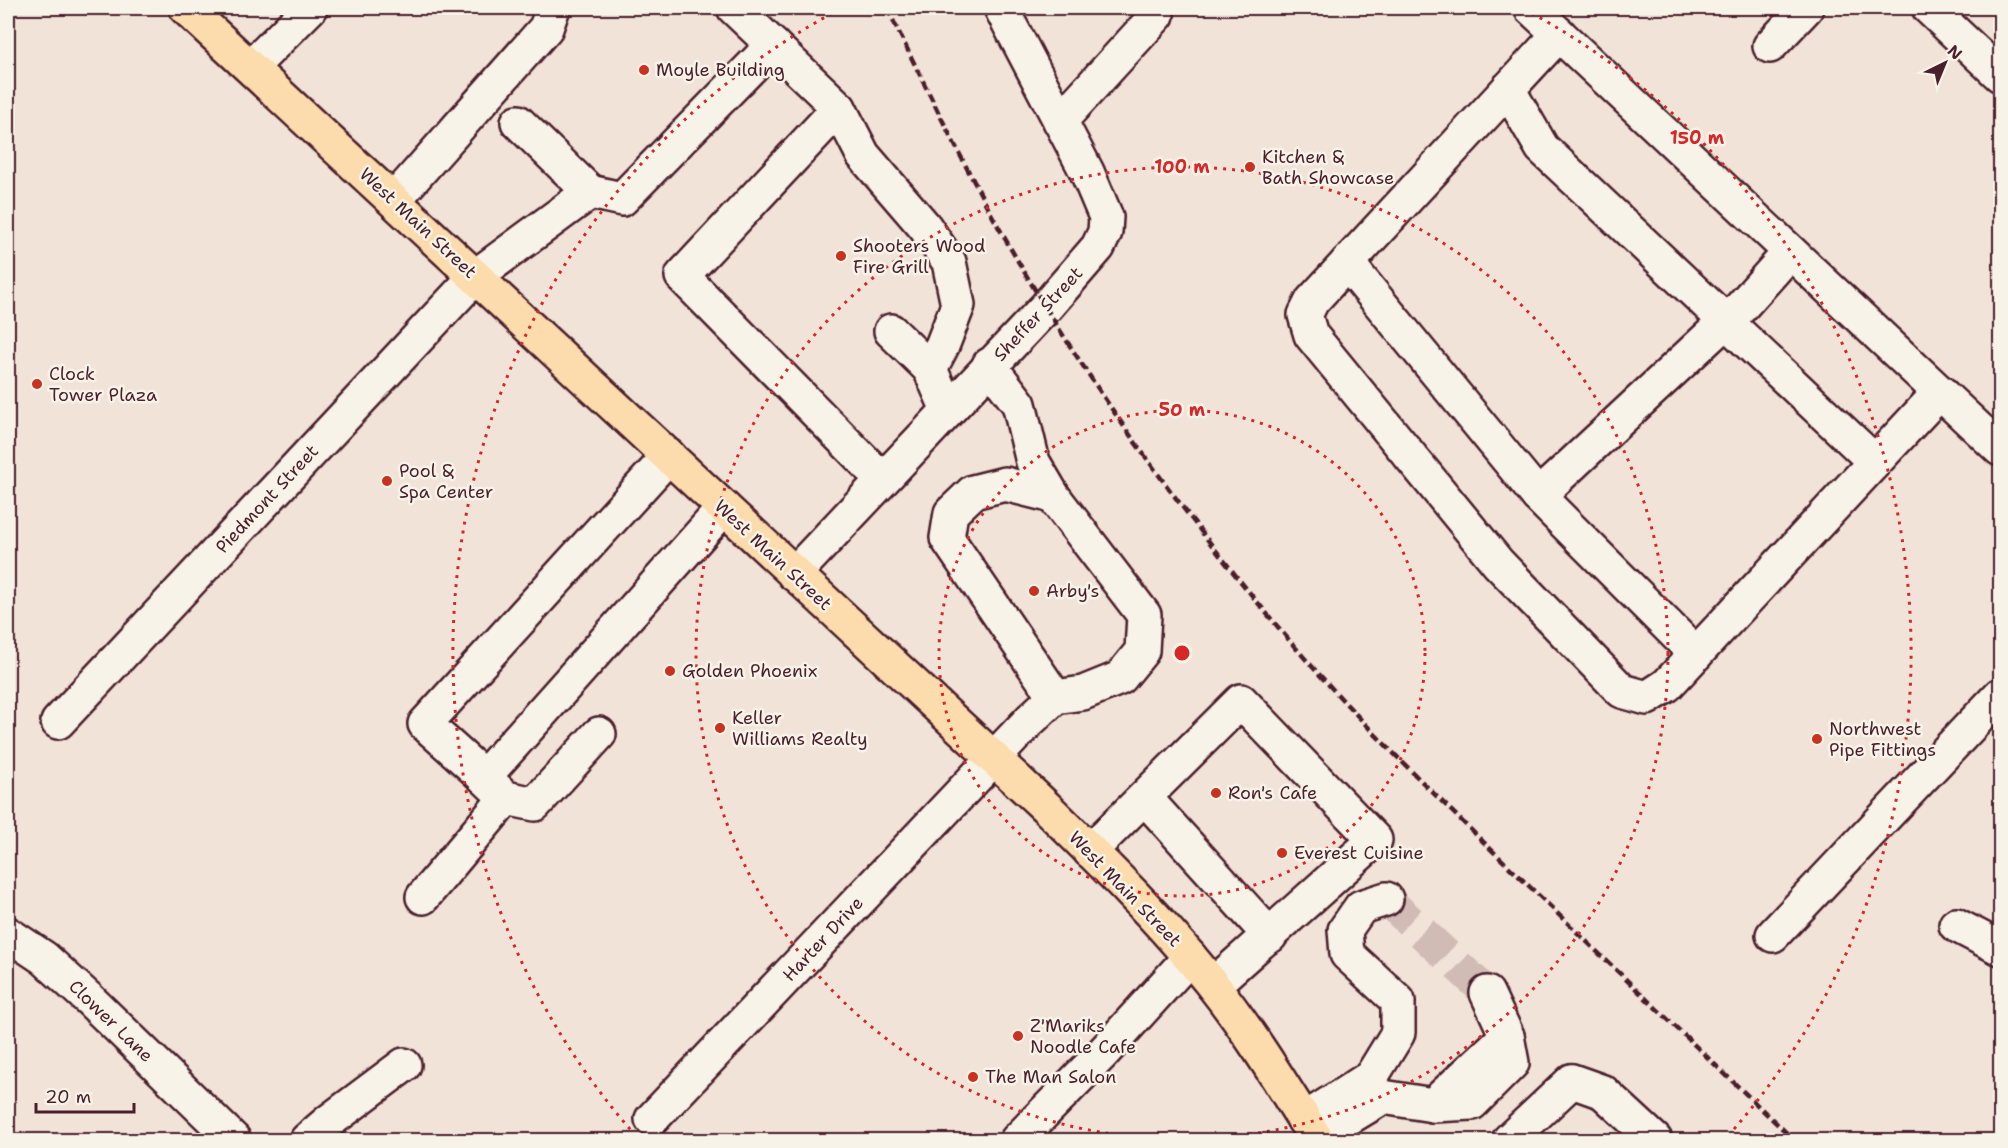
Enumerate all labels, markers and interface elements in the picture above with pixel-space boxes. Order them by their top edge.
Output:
north arrow [1915,33,1975,93]
text: N [1943,40,1967,64]
place label: Moyle Building [656,58,785,82]
marker: Moyle Building [637,63,651,77]
text: 150 m [1670,126,1725,150]
place label: Kitchen & Bath Showcase [1262,145,1394,190]
text: 100 m [1154,155,1210,179]
marker: Kitchen & Bath Showcase [1243,160,1257,174]
street label: West Main Street [354,162,482,284]
place label: Shooters Wood Fire Grill [853,234,985,279]
marker: Shooters Wood Fire Grill [834,249,848,263]
street label: Sheffer Street [988,261,1088,366]
place label: Clock Tower Plaza [49,362,157,407]
marker: Clock Tower Plaza [30,377,44,391]
text: 50 m [1159,398,1206,422]
street label: Piedmont Street [210,439,324,559]
place label: Pool & Spa Center [399,459,493,504]
marker: Pool & Spa Center [380,474,394,488]
street label: West Main Street [709,494,837,616]
place label: Arby's [1046,579,1099,603]
marker: Arby's [1027,584,1041,598]
centre of rings [1172,643,1192,663]
place label: Golden Phoenix [682,659,817,683]
marker: Golden Phoenix [663,664,677,678]
place label: Keller Williams Realty [732,706,868,751]
place label: Northwest Pipe Fittings [1829,717,1936,762]
marker: Keller Williams Realty [713,721,727,735]
marker: Northwest Pipe Fittings [1810,732,1824,746]
place label: Ron's Cafe [1228,781,1317,805]
marker: Ron's Cafe [1209,786,1223,800]
street label: West Main Street [1063,826,1187,952]
place label: Everest Cuisine [1294,841,1424,865]
marker: Everest Cuisine [1275,846,1289,860]
street label: Harter Drive [777,891,869,987]
street label: Clower Lane [64,975,158,1067]
place label: Z'Mariks Noodle Cafe [1030,1014,1136,1059]
marker: Z'Mariks Noodle Cafe [1011,1029,1025,1043]
place label: The Man Salon [985,1065,1116,1089]
marker: The Man Salon [966,1070,980,1084]
scale bar [36,1076,134,1114]
text: 20 m [45,1085,91,1109]

